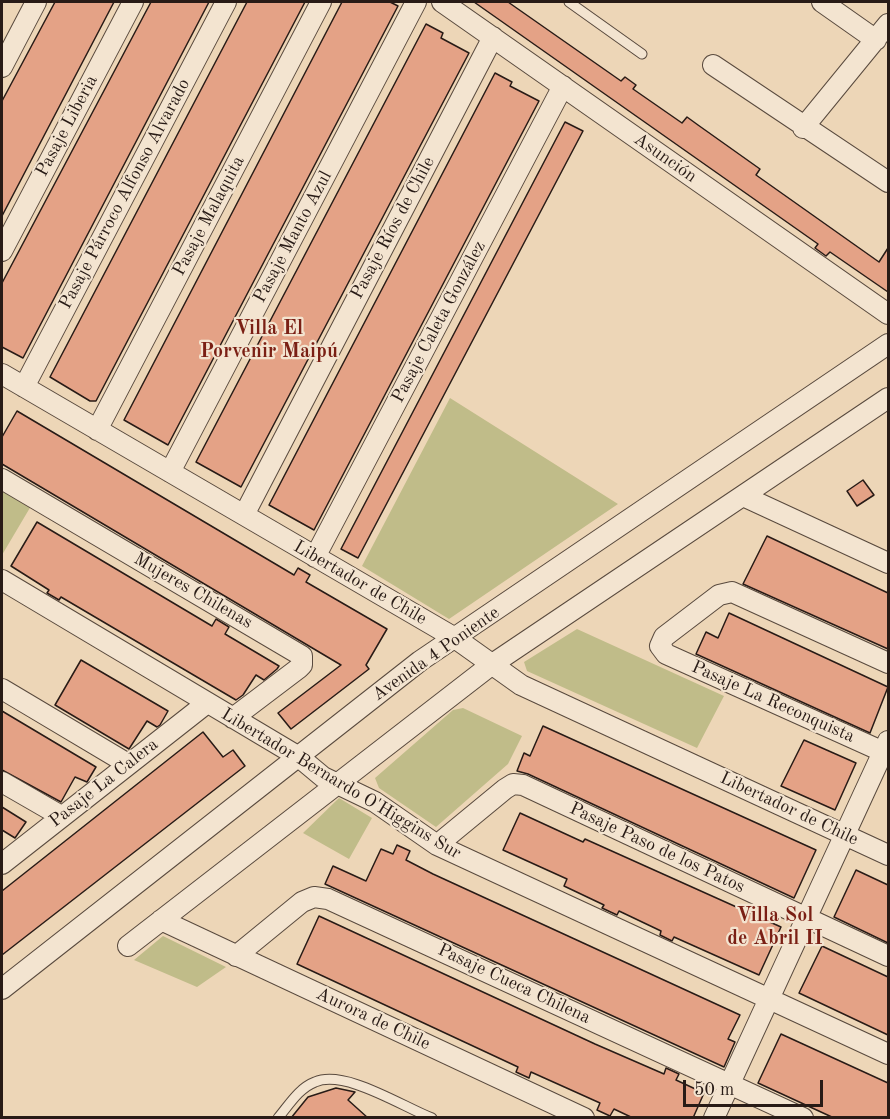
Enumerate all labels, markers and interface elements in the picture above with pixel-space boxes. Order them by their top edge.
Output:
street label: Pasaje Liberia [31,72,103,180]
street label: Pasaje Párroco Alfonso Alvarado [55,75,195,313]
street label: Asunción [629,128,701,188]
street label: Pasaje Malaquita [168,152,250,280]
street label: Pasaje Ríos de Chile [346,153,440,303]
street label: Pasaje Manto Azul [249,167,337,307]
street label: Pasaje Caleta González [387,237,491,407]
district label: Villa El Porvenir Maipú [200,317,338,364]
street label: Libertador de Chile [290,536,430,630]
street label: Mujeres Chilenas [130,548,256,634]
street label: Avenida 4 Poniente [368,602,504,706]
street label: Pasaje La Reconquista [688,656,858,748]
street label: Libertador Bernardo O'Higgins Sur [217,704,465,864]
street label: Pasaje La Calera [45,734,163,832]
street label: Libertador de Chile [716,767,862,851]
street label: Pasaje Paso de los Patos [566,798,748,898]
district label: Villa Sol de Abril II [727,904,823,951]
street label: Pasaje Cueca Chilena [434,939,594,1029]
street label: Aurora de Chile [312,983,434,1055]
scale bar [686,1068,826,1106]
text: 50 m [694,1081,734,1099]

